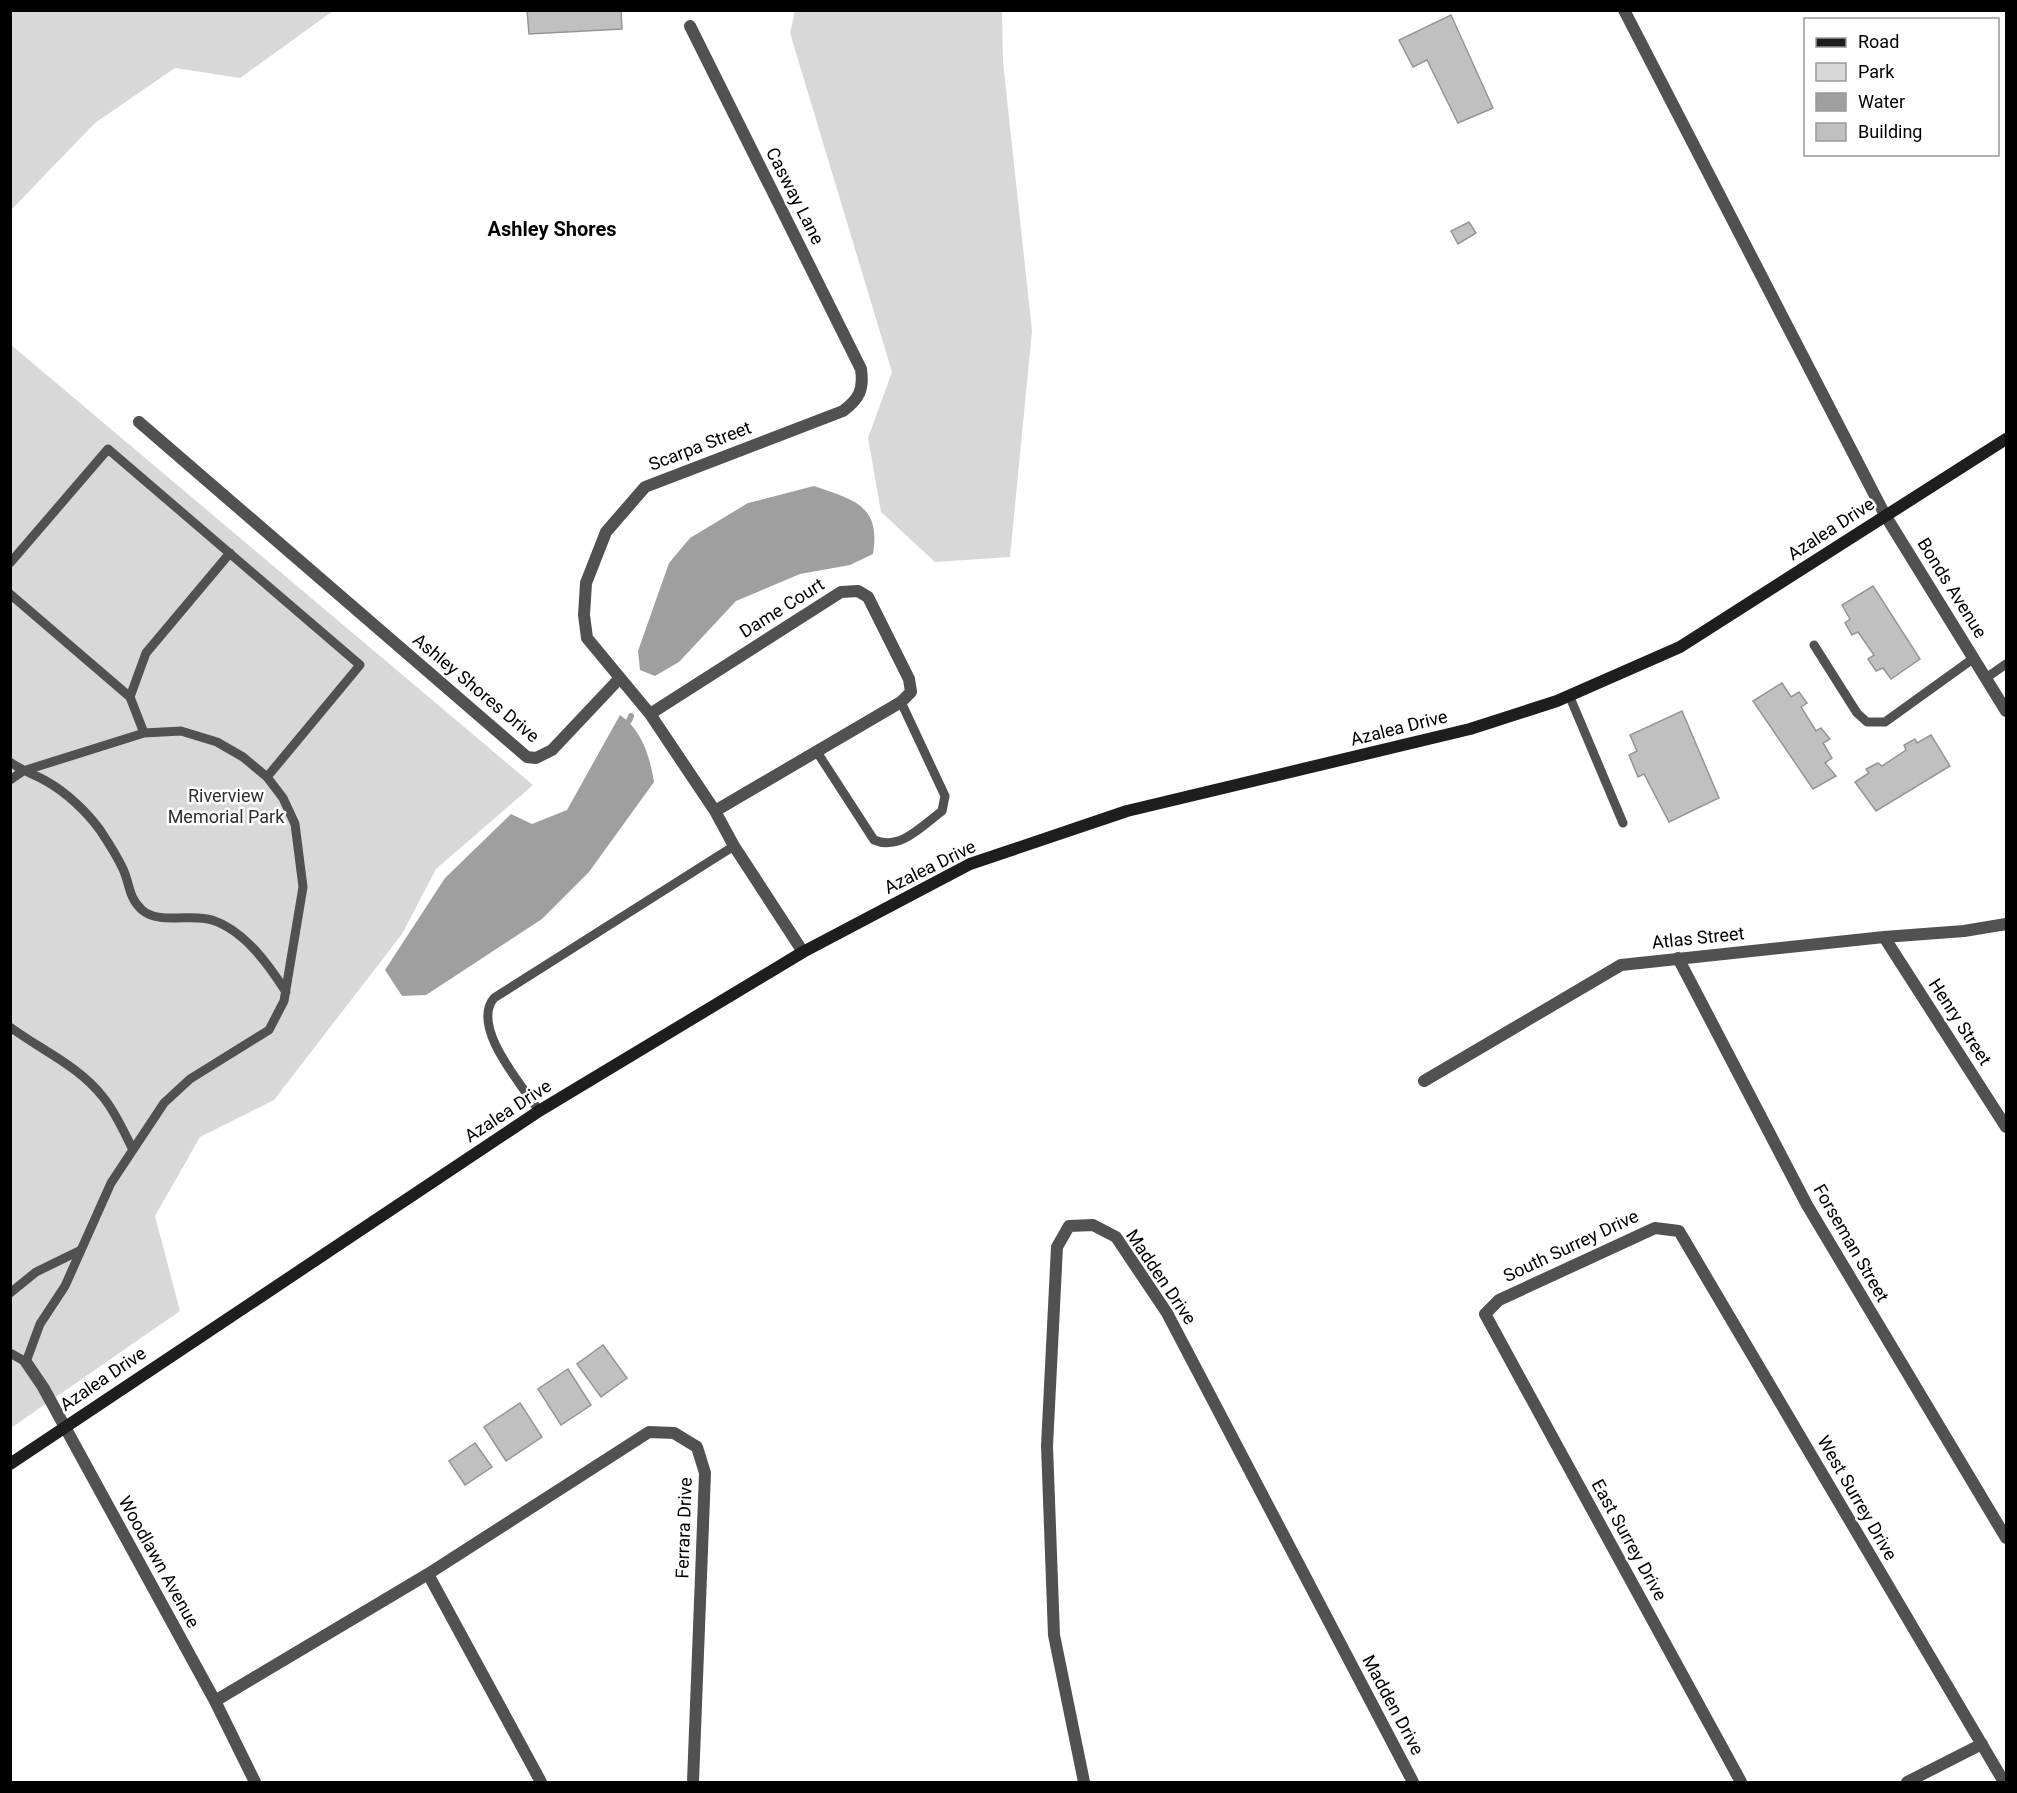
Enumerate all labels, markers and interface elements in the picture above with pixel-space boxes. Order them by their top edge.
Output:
legend [1804,18,1999,156]
text: Road [1858,31,1899,52]
text: Park [1858,61,1895,82]
text: Water [1858,91,1905,112]
text: Building [1858,121,1922,142]
street label: Casway Lane [762,144,829,248]
district label: Ashley Shores [488,217,616,241]
street label: Scarpa Street [646,416,754,475]
street label: Azalea Drive [1783,493,1878,564]
street label: Bonds Avenue [1913,534,1992,642]
street label: Dame Court [736,573,828,642]
street label: Ashley Shores Drive [409,629,544,747]
street label: Azalea Drive [1348,705,1450,750]
park label: Riverview Memorial Park [168,785,285,827]
street label: Azalea Drive [881,835,979,898]
street label: Atlas Street [1651,922,1745,953]
street label: Henry Street [1925,974,1996,1069]
street label: Azalea Drive [460,1075,555,1146]
street label: Forseman Street [1809,1180,1894,1305]
street label: South Surrey Drive [1500,1205,1642,1286]
street label: Madden Drive [1122,1225,1201,1328]
street label: Azalea Drive [56,1342,150,1415]
street label: West Surrey Drive [1813,1432,1902,1564]
street label: East Surrey Drive [1587,1476,1671,1604]
street label: Ferrara Drive [671,1477,696,1579]
street label: Woodlawn Avenue [115,1492,204,1631]
street label: Madden Drive [1358,1651,1429,1758]

